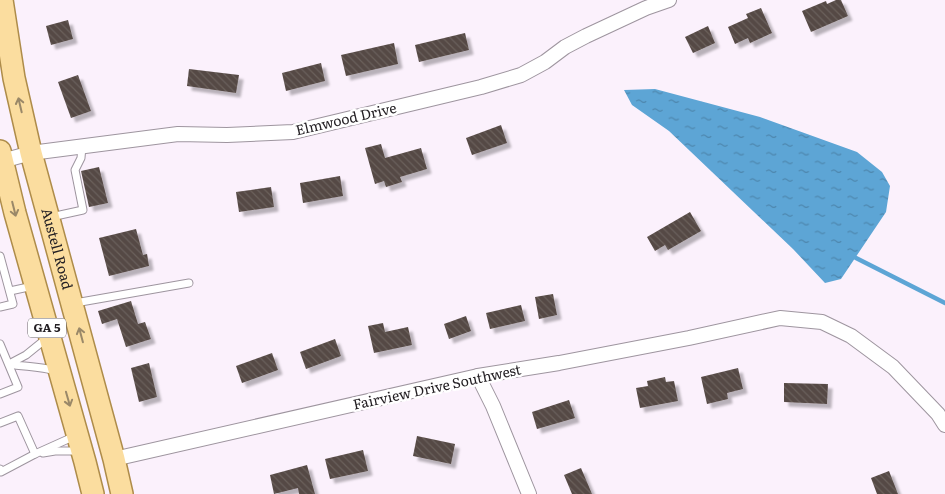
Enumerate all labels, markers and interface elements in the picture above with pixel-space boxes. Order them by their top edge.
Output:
one-way arrow [15,97,24,113]
street label: Elmwood Drive [293,97,398,139]
one-way arrow [10,200,19,216]
street label: Austell Road [37,205,79,292]
road number: GA 5 [28,318,66,338]
one-way arrow [75,328,85,344]
street label: Fairview Drive Southwest [351,358,523,414]
one-way arrow [63,390,73,406]

